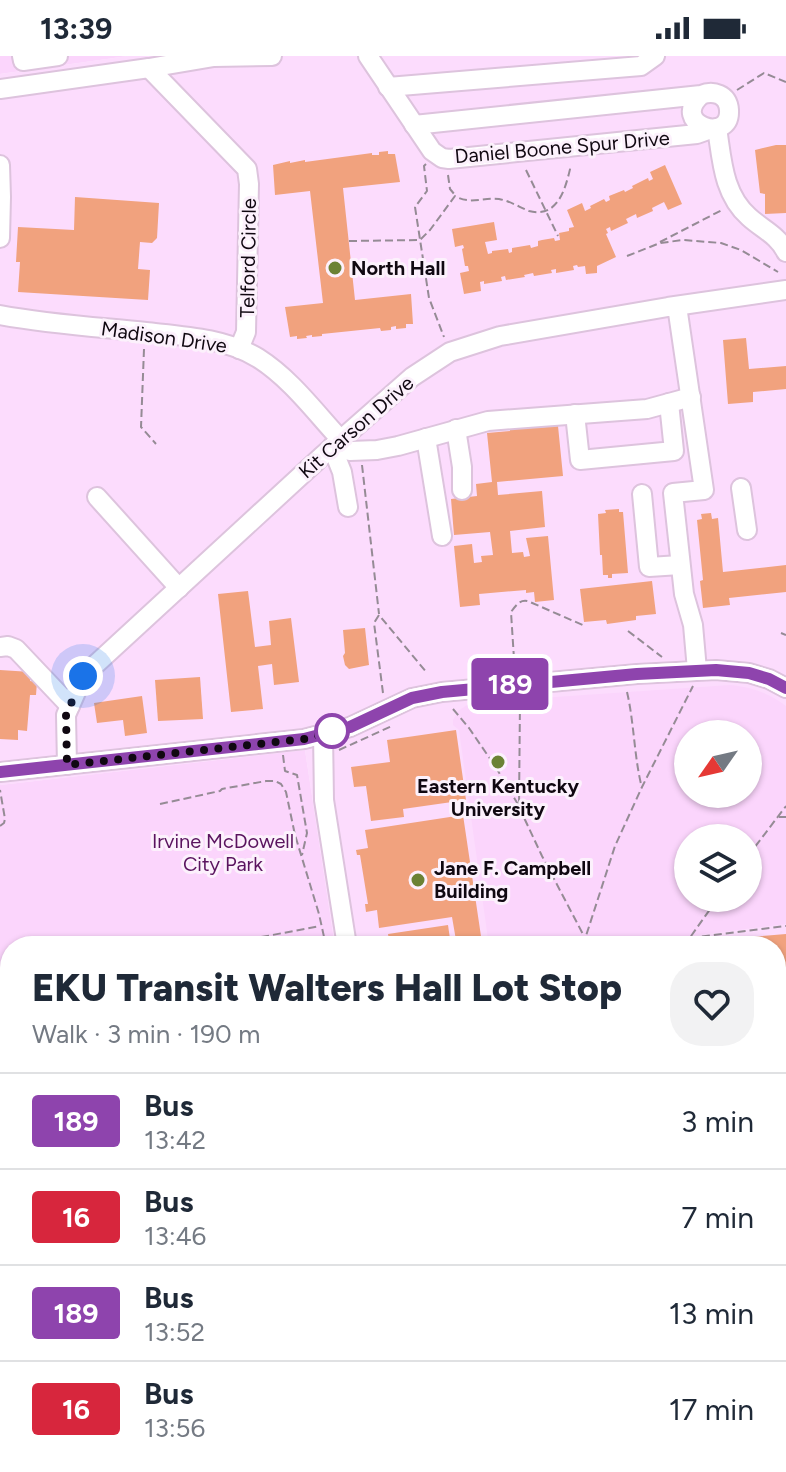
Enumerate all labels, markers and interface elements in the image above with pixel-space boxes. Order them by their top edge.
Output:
text: 13:39 [40,10,112,47]
street label: Daniel Boone Spur Drive [454,126,671,168]
street label: Telford Circle [235,198,261,318]
place label: North Hall [351,256,445,280]
marker: North Hall [326,259,344,277]
street label: Madison Drive [100,316,229,358]
street label: Kit Carson Drive [294,371,418,483]
your location [63,656,103,696]
line badge: 189 [464,658,556,710]
text: 189 [487,667,533,701]
unlabelled marker [315,714,349,748]
north arrow [674,720,762,808]
map controls [674,720,762,912]
marker: Eastern Kentucky University [489,753,507,771]
place label: Eastern Kentucky University [417,774,580,821]
button: layers [674,824,762,912]
park label: Irvine McDowell City Park [152,829,294,876]
place label: Jane F. Campbell Building [434,856,591,903]
marker: Jane F. Campbell Building [409,871,427,889]
button: heart [670,962,754,1046]
text: EKU Transit Walters Hall Lot Stop [32,965,622,1011]
text: Walk · 3 min · 190 m [32,1018,260,1050]
text: Bus [144,1087,193,1124]
text: 3 min [681,1103,754,1140]
text: 189 [53,1104,99,1138]
text: 13:42 [144,1124,206,1156]
text: Bus [144,1183,193,1220]
text: 7 min [681,1199,754,1236]
text: 16 [62,1200,90,1234]
text: 13:46 [144,1220,206,1252]
text: Bus [144,1279,193,1316]
text: 13 min [669,1295,754,1332]
text: 189 [53,1296,99,1330]
text: 13:52 [144,1316,205,1348]
text: Bus [144,1375,193,1412]
text: 17 min [669,1391,754,1428]
text: 16 [62,1392,90,1426]
text: 13:56 [144,1412,205,1444]

